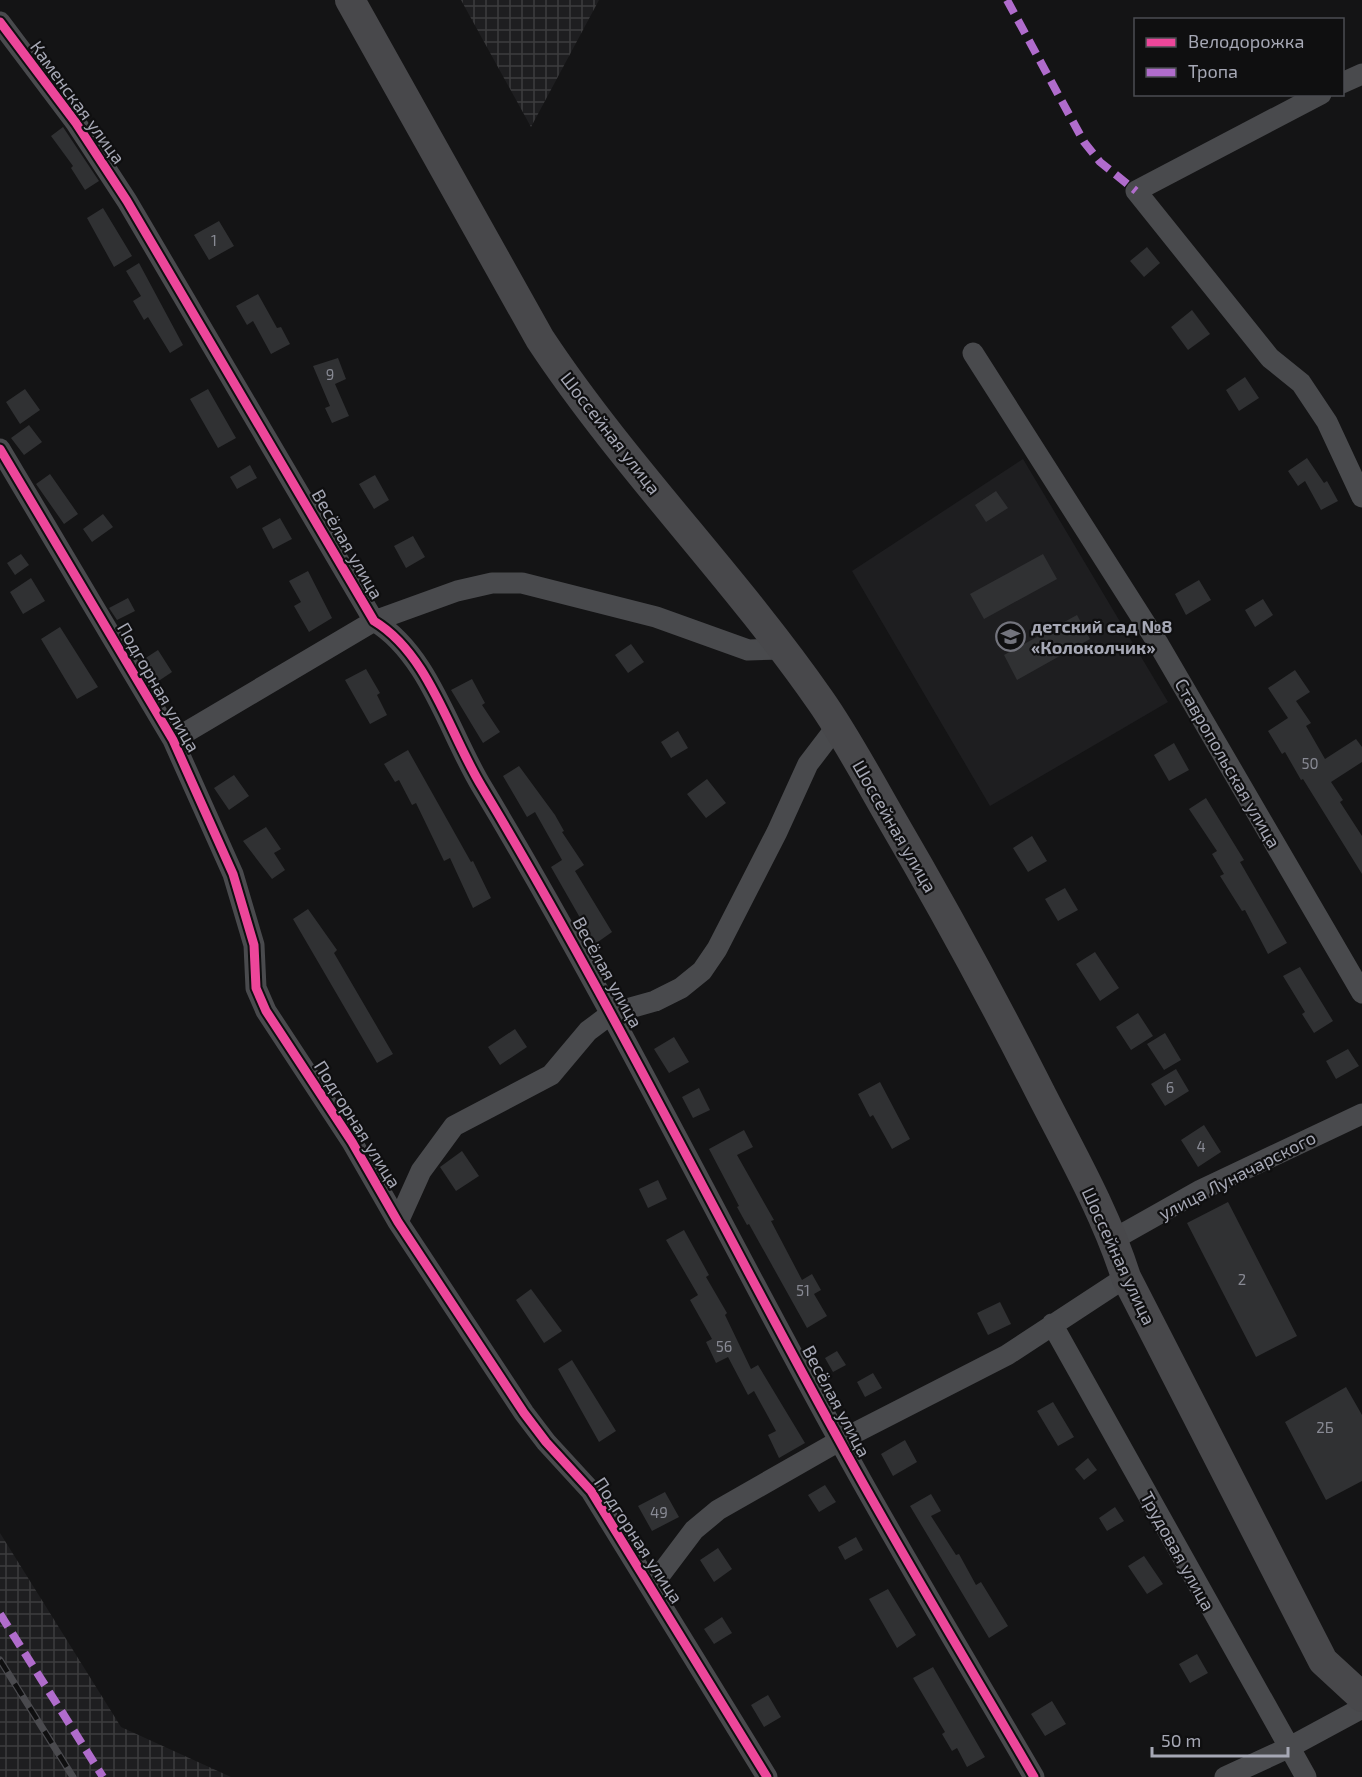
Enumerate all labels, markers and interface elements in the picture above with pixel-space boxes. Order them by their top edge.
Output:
legend [1134,18,1344,96]
text: Велодорожка [1188,30,1304,52]
street label: Каменская улица [26,36,130,168]
text: Тропа [1188,60,1238,82]
house number: 1 [211,231,217,249]
house number: 9 [326,365,334,383]
street label: Шоссейная улица [556,367,666,499]
street label: Весёлая улица [308,485,388,603]
place label: детский сад №8 «Колоколчик» [1031,615,1173,658]
street label: Подгорная улица [113,618,205,756]
school or university icon: детский сад №8 «Колоколчик» [994,620,1026,652]
street label: Ставропольская улица [1170,674,1286,852]
house number: 50 [1301,754,1319,772]
street label: Шоссейная улица [848,756,942,896]
street label: Весёлая улица [568,913,648,1031]
street label: Подгорная улица [310,1056,406,1192]
house number: 6 [1166,1078,1174,1096]
street label: улица Луначарского [1155,1126,1319,1224]
house number: 4 [1196,1137,1206,1155]
street label: Шоссейная улица [1078,1184,1160,1328]
house number: 2 [1238,1270,1246,1288]
house number: 51 [796,1281,810,1299]
house number: 56 [716,1337,732,1355]
street label: Весёлая улица [798,1341,876,1461]
house number: 2Б [1316,1418,1334,1436]
street label: Подгорная улица [590,1473,688,1607]
street label: Трудовая улица [1136,1488,1220,1614]
house number: 49 [650,1503,668,1521]
scale bar [1152,1720,1288,1758]
text: 50 m [1161,1729,1201,1751]

